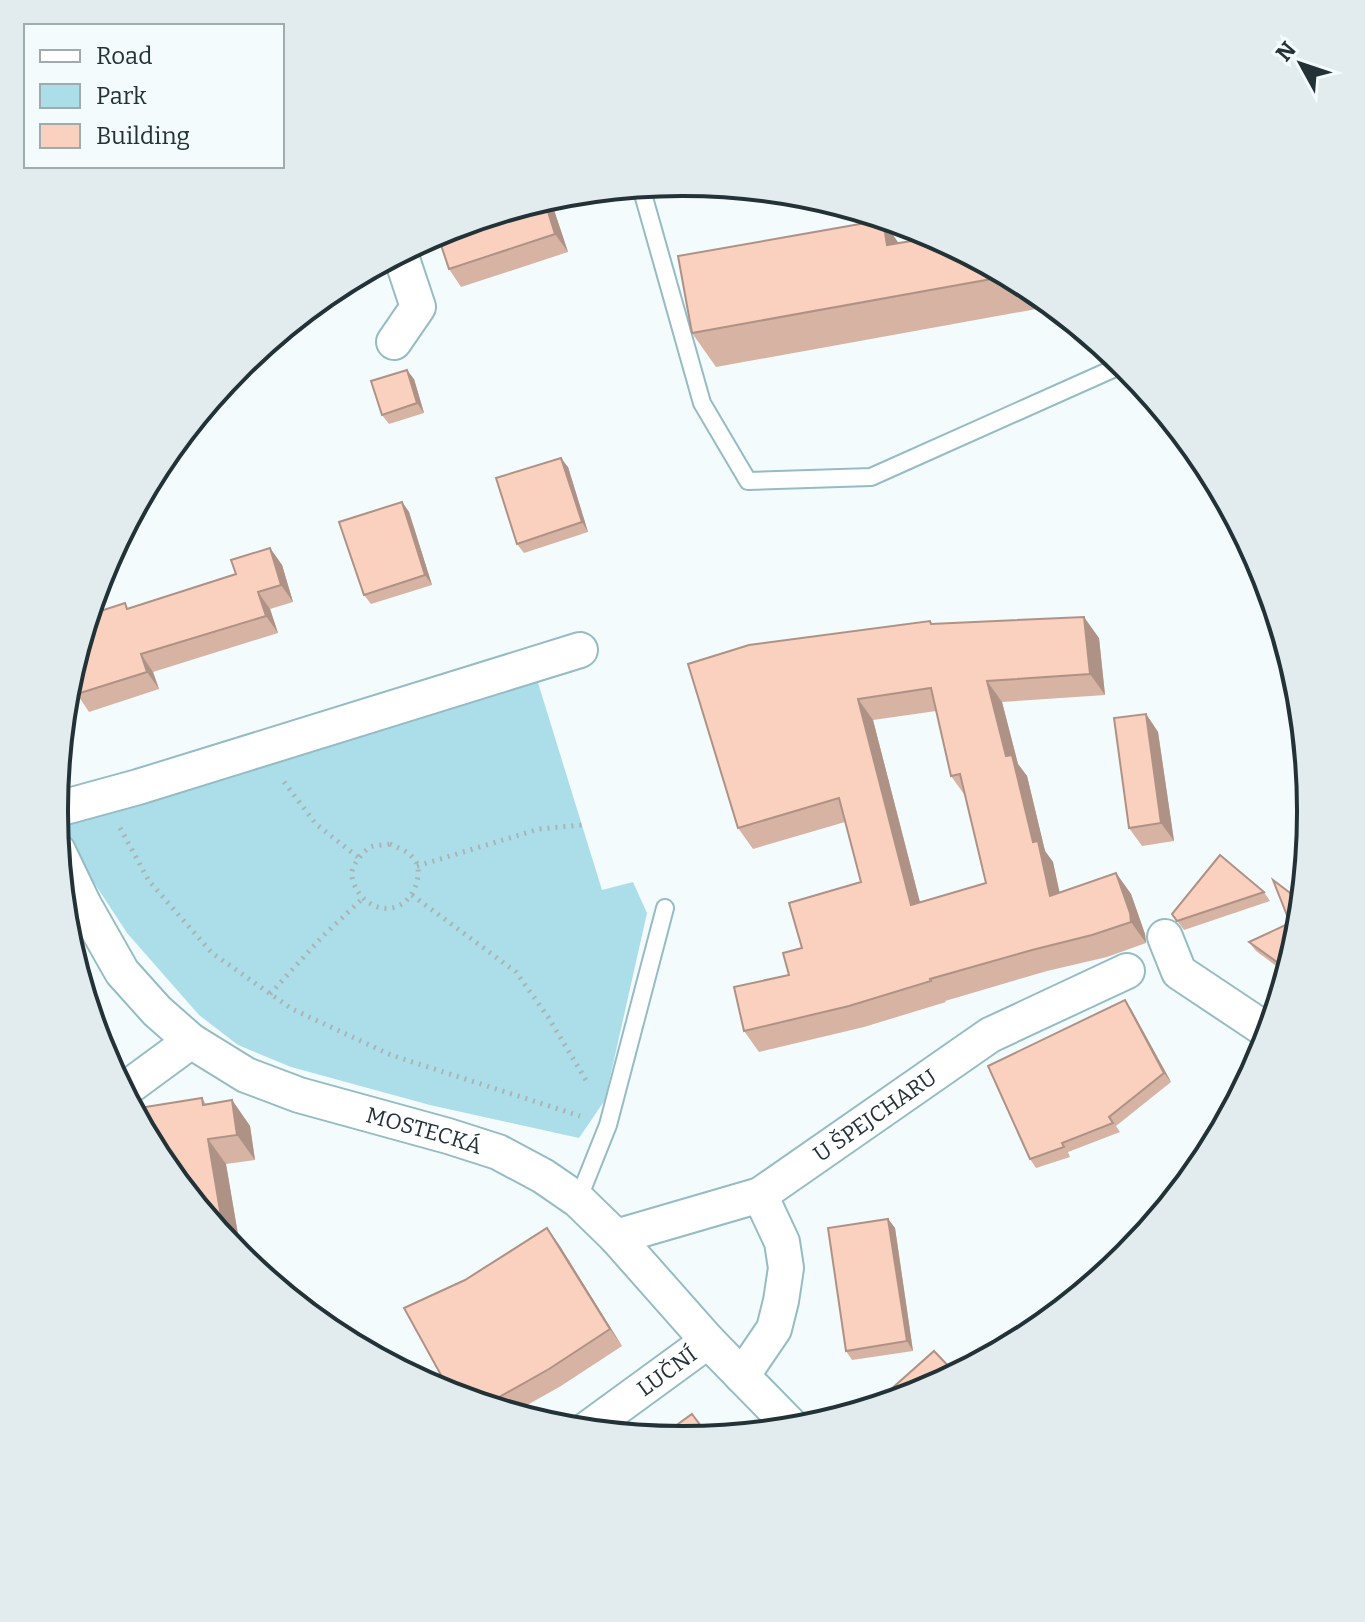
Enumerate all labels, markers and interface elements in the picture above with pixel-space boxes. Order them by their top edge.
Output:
legend [24,24,284,168]
north arrow [1261,24,1341,104]
text: N [1270,36,1302,67]
text: Road [96,42,152,70]
text: Park [96,82,147,110]
text: Building [96,122,190,150]
street label: U ŠPEJCHARU [808,1063,942,1167]
street label: MOSTECKÁ [363,1101,486,1160]
street label: LUČNÍ [632,1340,702,1402]

